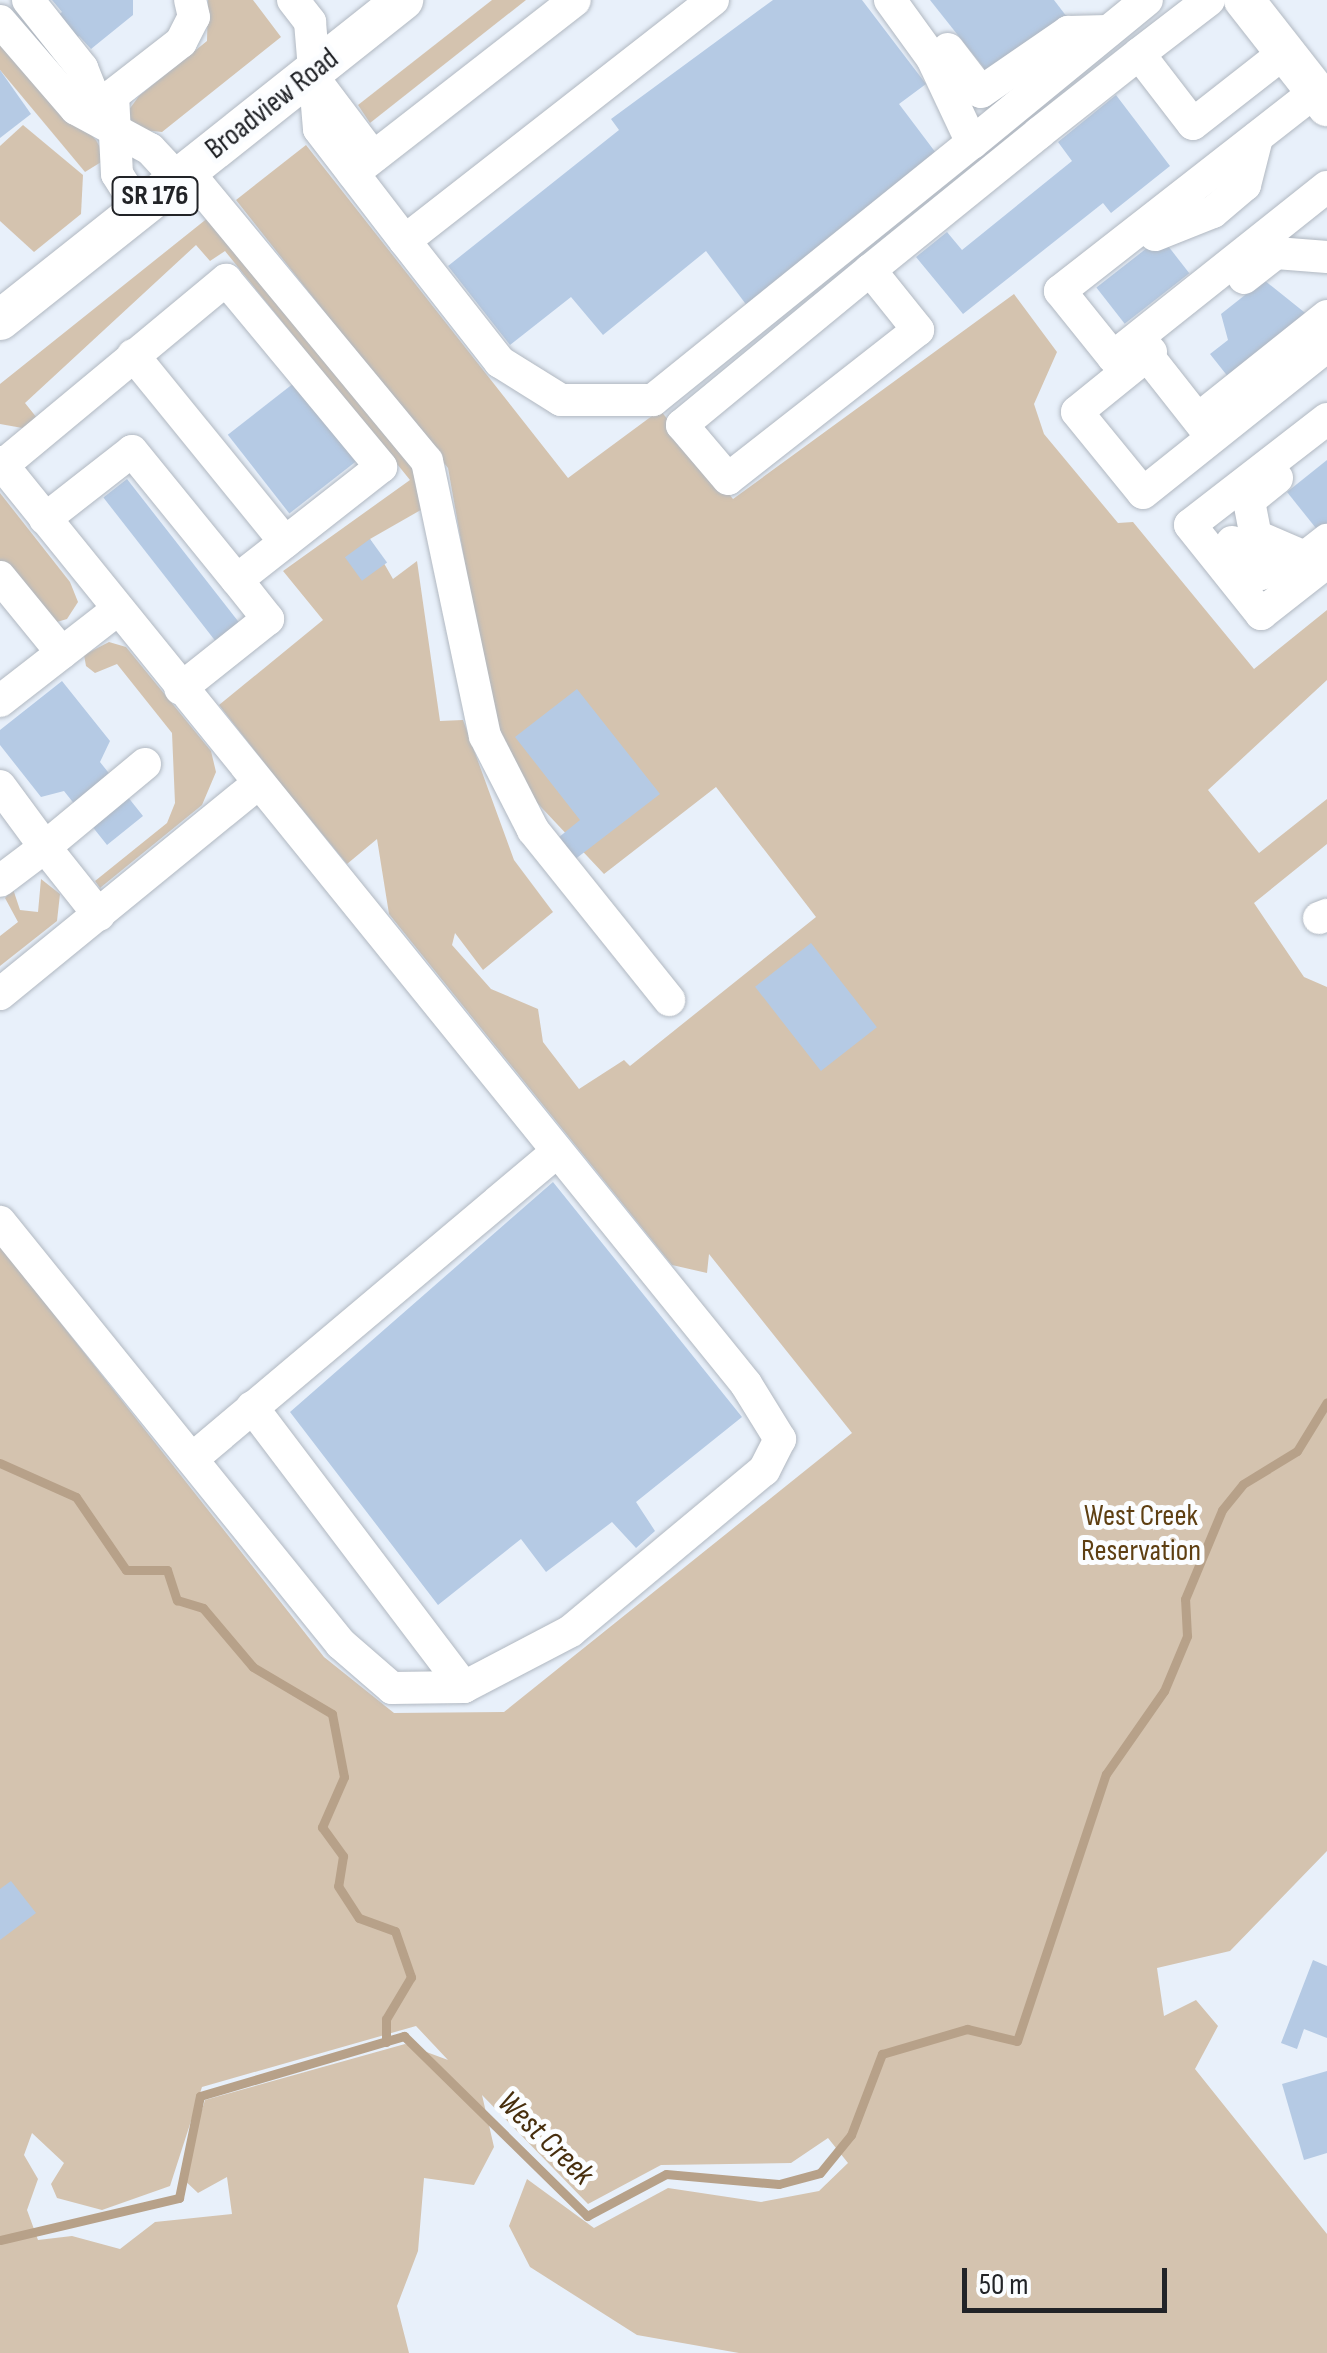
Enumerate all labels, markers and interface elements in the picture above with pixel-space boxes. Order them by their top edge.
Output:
street label: Broadview Road [198,41,346,167]
road number: SR 176 [110,173,200,219]
park label: West Creek Reservation [1081,1498,1201,1568]
water label: West Creek [489,2084,601,2194]
scale bar [967,2248,1172,2310]
text: 50 m [979,2267,1028,2303]

